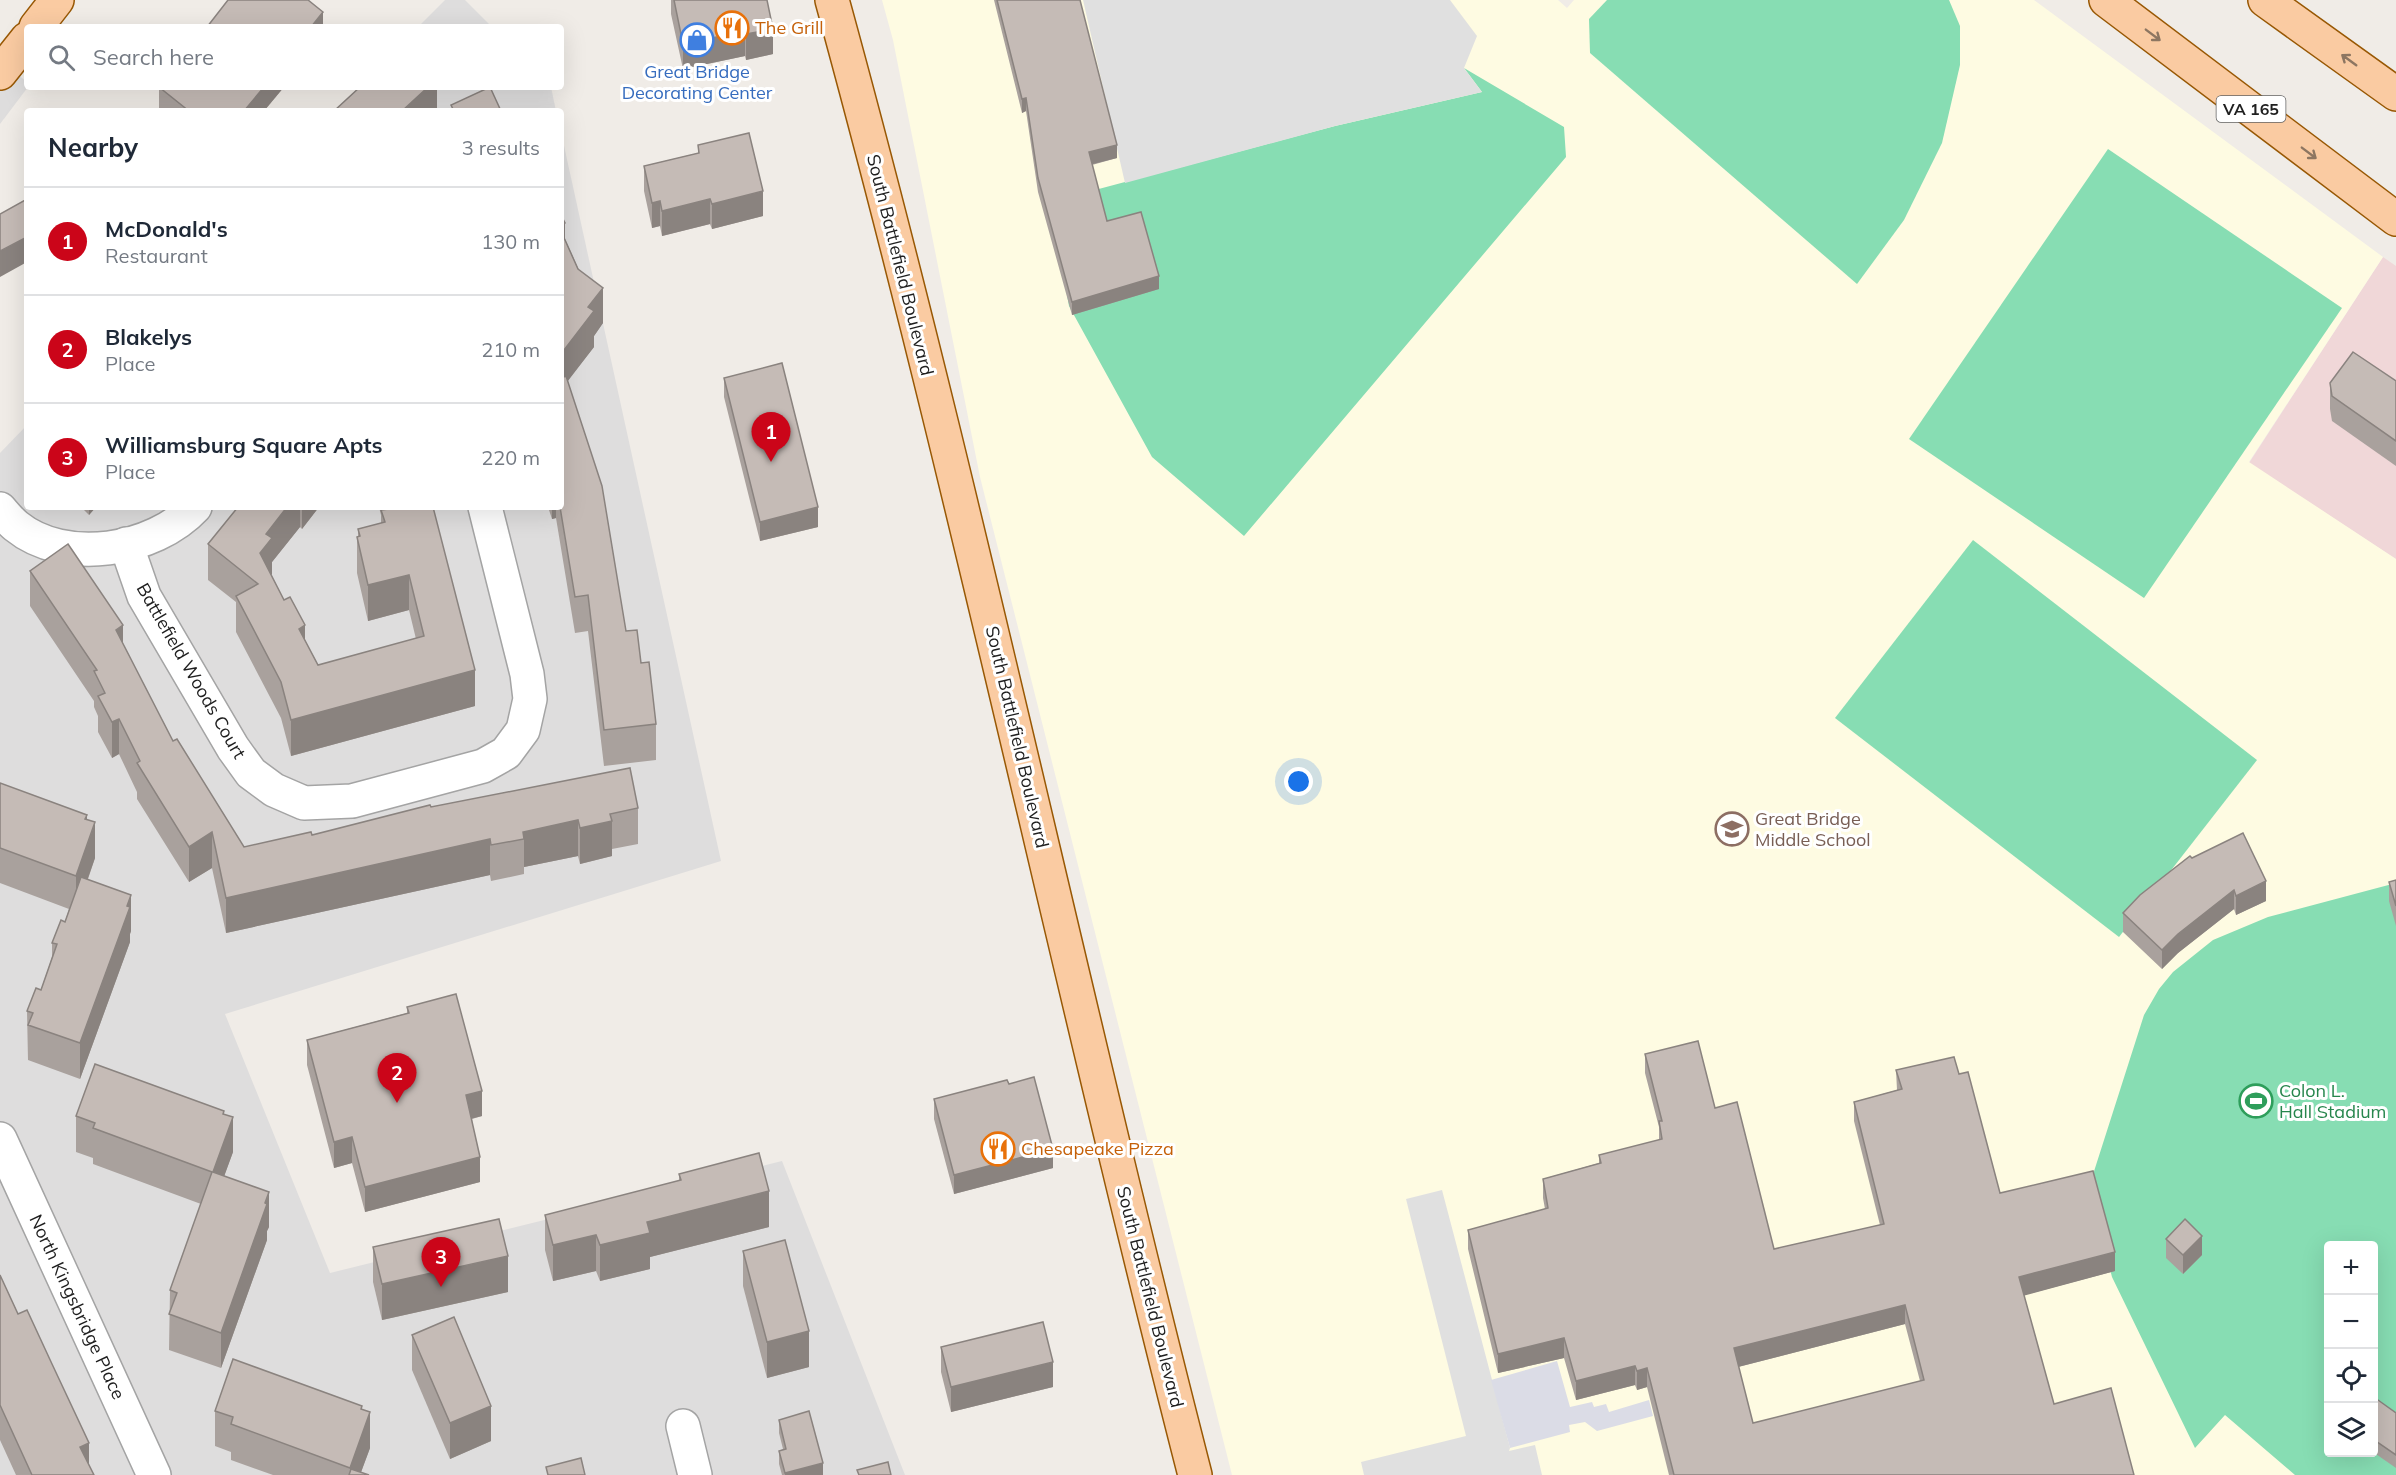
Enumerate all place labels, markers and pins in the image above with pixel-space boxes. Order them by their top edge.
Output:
restaurant icon: The Grill [714,10,750,46]
place label: The Grill [755,16,823,39]
shop icon: Great Bridge Decorating Center [679,22,715,58]
place label: Great Bridge Decorating Center [622,60,773,104]
pin: 1 [752,412,790,462]
place label: Great Bridge Middle School [1755,807,1871,851]
school or university icon: Great Bridge Middle School [1714,811,1750,847]
pin: 2 [378,1054,416,1103]
place label: Colon L. Hall Stadium [2279,1079,2386,1123]
sports icon: Colon L. Hall Stadium [2238,1083,2274,1119]
restaurant icon: Chesapeake Pizza [980,1131,1016,1167]
place label: Chesapeake Pizza [1021,1137,1174,1160]
pin: 3 [422,1238,460,1287]

